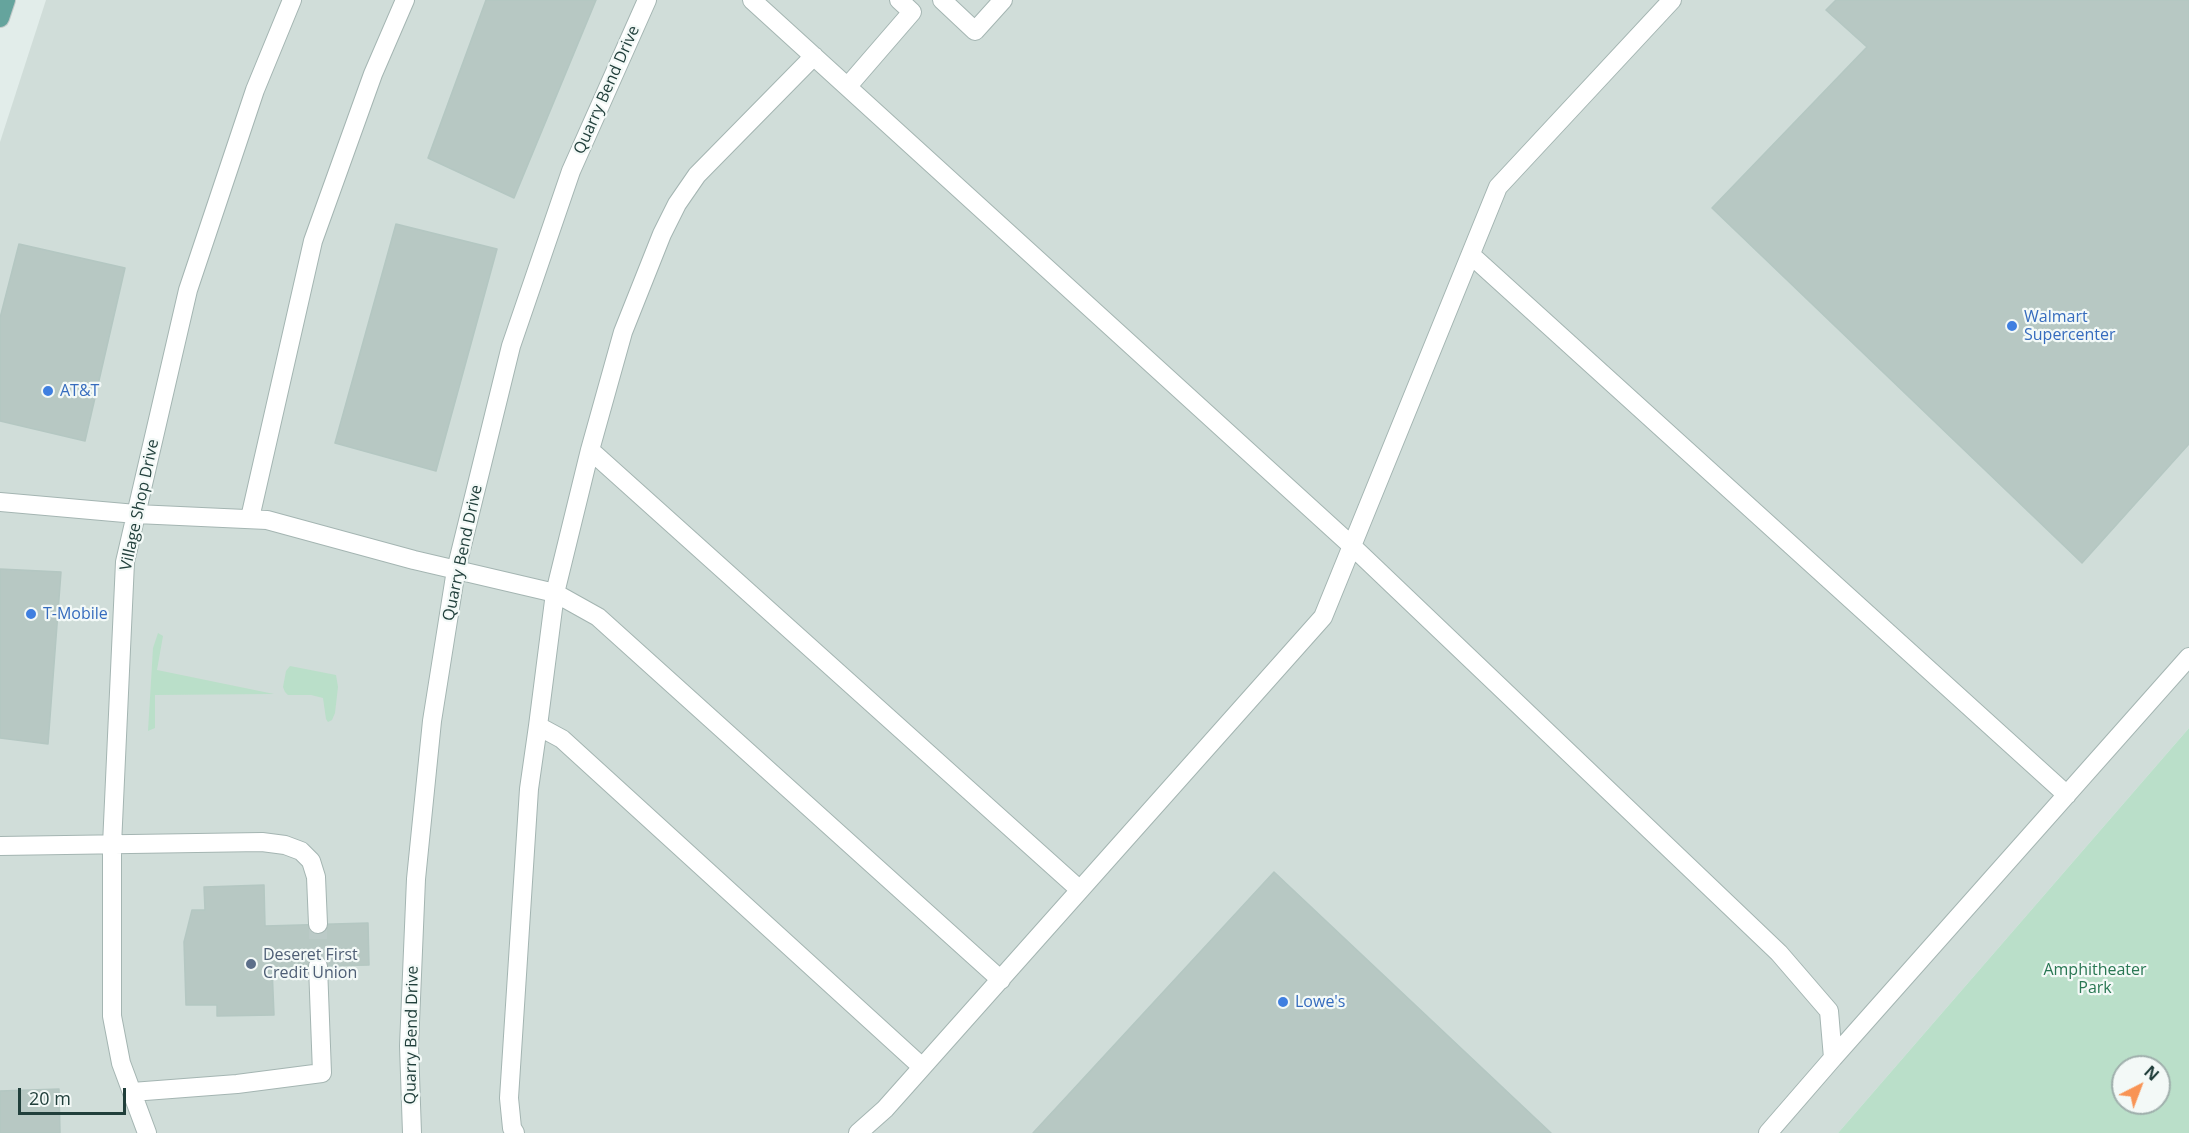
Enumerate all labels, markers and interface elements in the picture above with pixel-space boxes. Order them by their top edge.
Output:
street label: Quarry Bend Drive [570,23,644,157]
place label: Walmart Supercenter [2024,307,2116,345]
marker: Walmart Supercenter [2005,319,2019,333]
place label: AT&T [60,381,99,401]
marker: AT&T [41,384,55,398]
street label: Village Shop Drive [117,438,163,572]
street label: Quarry Bend Drive [439,483,487,623]
place label: T-Mobile [43,604,108,624]
marker: T-Mobile [24,607,38,621]
place label: Deseret First Credit Union [263,945,358,983]
marker: Deseret First Credit Union [244,957,258,971]
park label: Amphitheater Park [2043,960,2147,998]
street label: Quarry Bend Drive [401,966,423,1104]
place label: Lowe's [1295,992,1345,1012]
marker: Lowe's [1276,995,1290,1009]
north arrow [2111,1055,2171,1115]
text: N [2140,1061,2164,1086]
scale bar [21,1076,129,1114]
text: 20 m [29,1086,71,1110]

